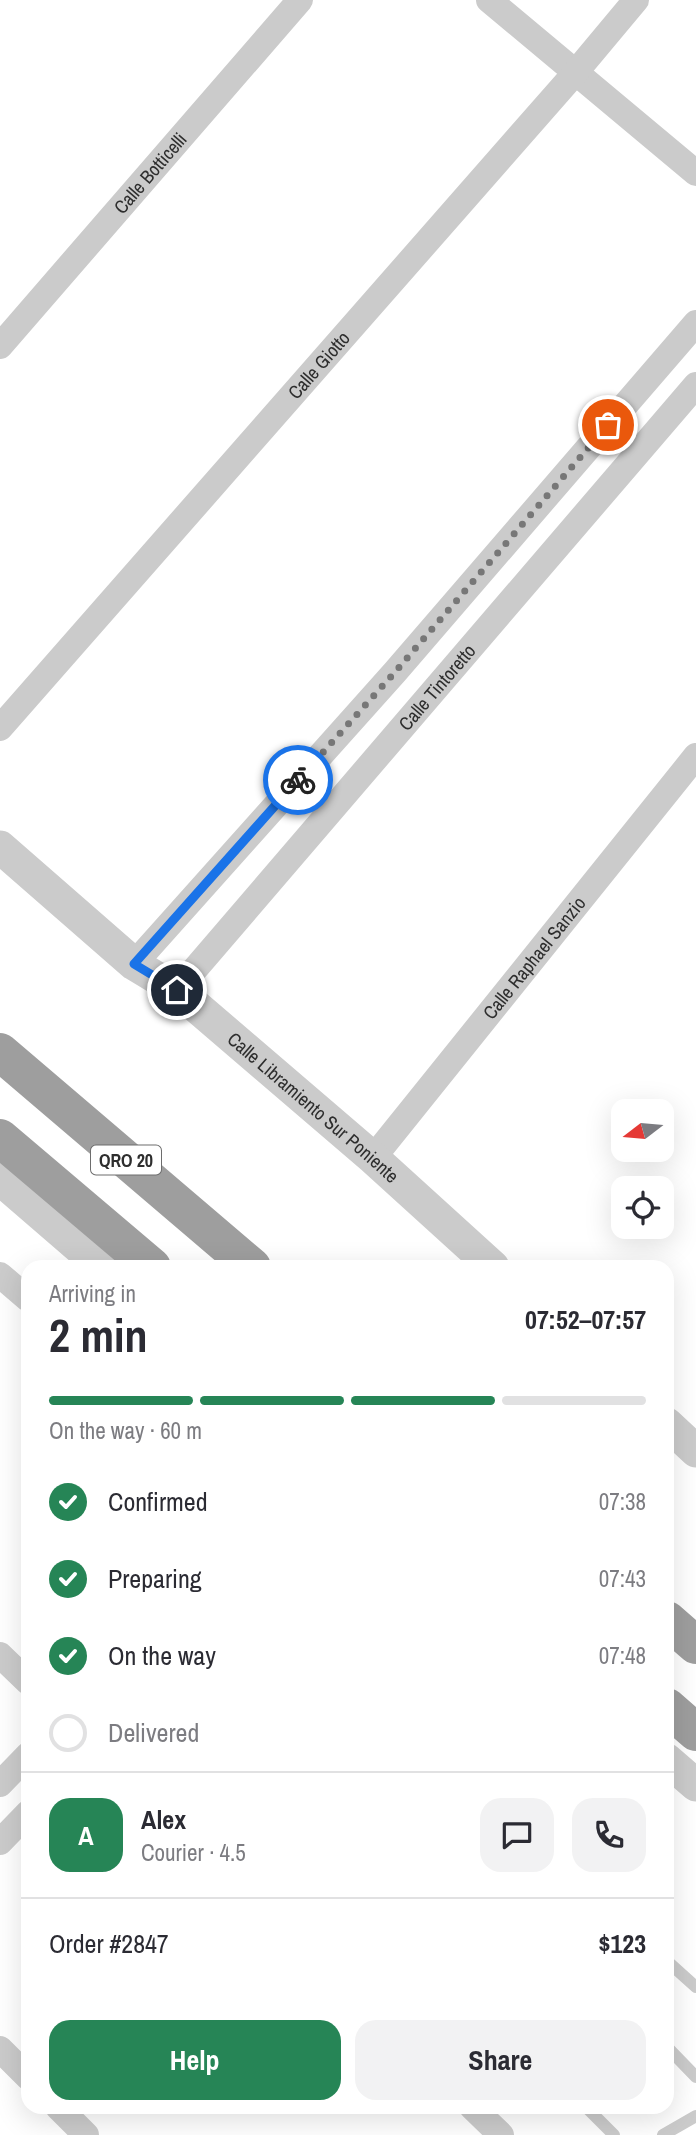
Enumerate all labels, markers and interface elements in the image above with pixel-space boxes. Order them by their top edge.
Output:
street label: Calle Botticelli [108,127,193,219]
street label: Calle Giotto [282,325,356,405]
pin [578,395,638,455]
icon: bag [589,406,627,444]
street label: Calle Tintoretto [392,638,481,736]
courier [263,745,333,815]
icon: bike [279,761,317,799]
street label: Calle Raphael Sanzio [477,891,591,1025]
pin [147,960,207,1020]
icon: home [158,971,196,1009]
street label: Calle Libramiento Sur Poniente [222,1026,405,1188]
north arrow [611,1099,674,1162]
map controls [611,1099,674,1239]
road number: QRO 20 [91,1146,161,1175]
button: locate [611,1176,674,1239]
text: Arriving in [49,1278,136,1309]
text: 07:52–07:57 [525,1302,646,1337]
text: 2 min [49,1304,148,1366]
text: On the way · 60 m [49,1415,202,1446]
icon: check [49,1483,87,1521]
text: Confirmed [108,1484,208,1519]
text: 07:38 [599,1486,646,1517]
icon: check [49,1560,87,1598]
text: Preparing [108,1561,202,1596]
text: 07:43 [599,1563,646,1594]
icon: check [49,1637,87,1675]
text: On the way [108,1638,216,1673]
text: 07:48 [599,1640,646,1671]
text: Delivered [108,1715,199,1750]
button: chat [480,1798,554,1872]
button: phone [572,1798,646,1872]
text: Alex [141,1802,186,1837]
text: A [78,1818,94,1853]
text: Courier · 4.5 [141,1837,246,1868]
text: Order #2847 [49,1926,169,1961]
text: $123 [599,1926,646,1961]
button: Help [49,2020,341,2100]
button: Share [355,2020,646,2100]

